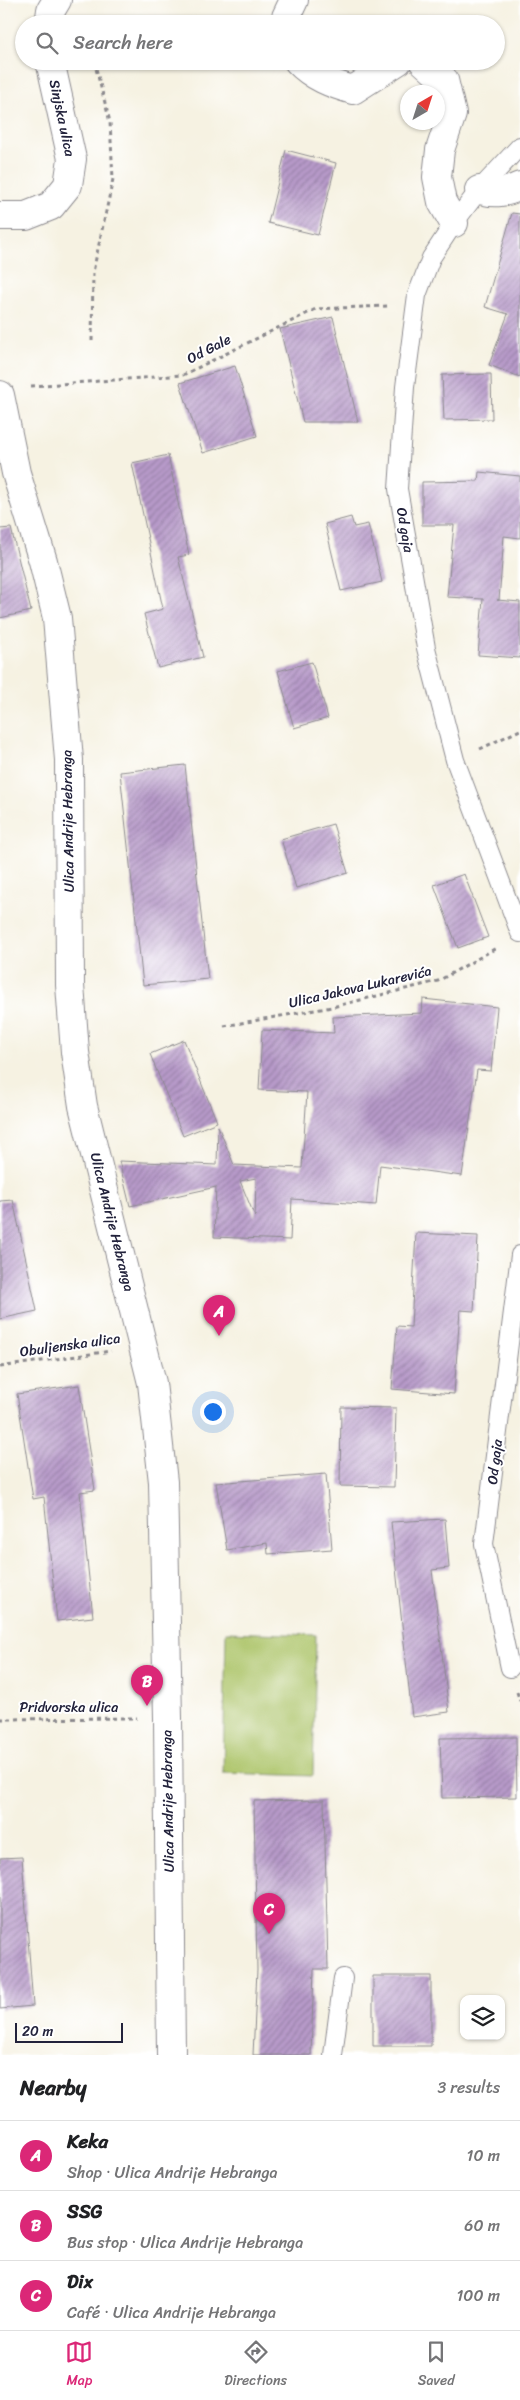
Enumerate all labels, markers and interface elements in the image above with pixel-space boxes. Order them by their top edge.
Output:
search box [15,15,505,70]
text: Search here [73,26,173,59]
icon: search [33,29,61,57]
street label: Sinjska ulica [42,77,83,160]
north arrow [400,85,445,130]
street label: Od Gale [182,327,236,371]
street label: Od gaja [389,506,421,555]
street label: Ulica Andrije Hebranga [54,749,82,893]
street label: Ulica Jakova Lukarevića [286,958,434,1016]
street label: Ulica Andrije Hebranga [83,1150,141,1294]
pin: A [203,1295,235,1336]
street label: Obuljenska ulica [18,1326,122,1364]
your location [200,1399,226,1425]
street label: Od gaja [480,1437,510,1486]
pin: B [131,1665,163,1706]
street label: Pridvorska ulica [20,1695,118,1720]
street label: Ulica Andrije Hebranga [154,1729,182,1873]
pin: C [253,1893,285,1934]
map controls [460,1995,505,2040]
button: layers [460,1995,505,2040]
text: 20 m [22,2019,53,2044]
scale bar [15,2020,122,2043]
text: Nearby [20,2069,86,2107]
text: 3 results [437,2073,500,2102]
text: Keka [67,2125,108,2158]
text: A [31,2141,41,2170]
text: 10 m [467,2141,500,2170]
text: Shop · Ulica Andrije Hebranga [67,2158,278,2187]
text: SSG [67,2195,103,2228]
text: B [31,2211,41,2240]
text: 60 m [464,2211,500,2240]
text: Bus stop · Ulica Andrije Hebranga [67,2228,303,2257]
text: Dix [67,2265,93,2298]
text: C [31,2281,41,2310]
text: 100 m [456,2281,500,2310]
text: Café · Ulica Andrije Hebranga [67,2298,276,2327]
tab: Map [65,2338,93,2393]
tab: Directions [224,2338,287,2393]
tab: Saved [418,2338,455,2393]

